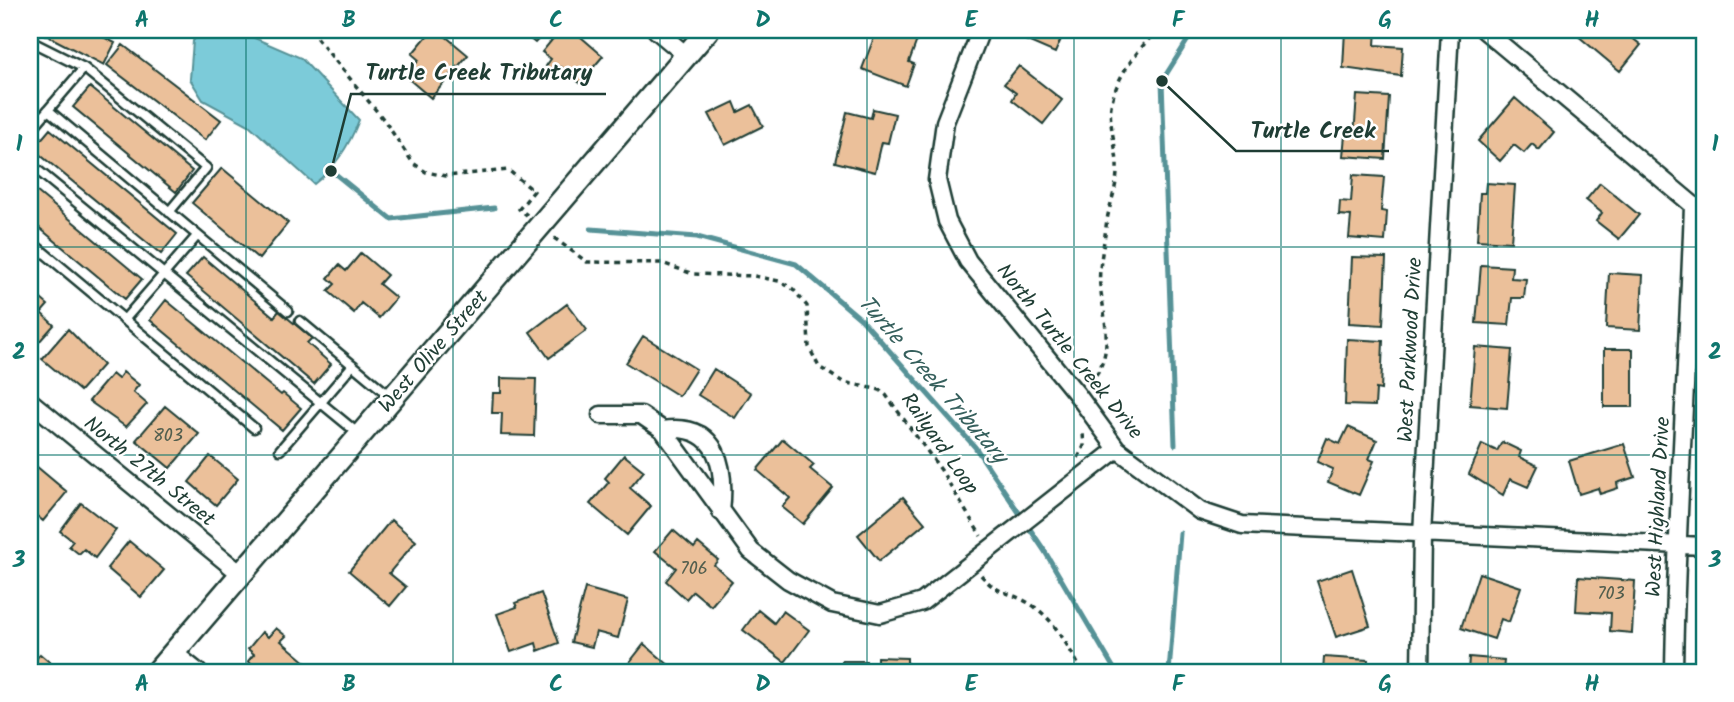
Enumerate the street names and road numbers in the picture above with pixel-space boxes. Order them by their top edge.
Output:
street label: West Parkwood Drive [1390,256,1432,443]
street label: North Turtle Creek Drive [987,257,1151,448]
street label: West Olive Street [371,282,498,421]
street label: Railyard Loop [892,386,986,502]
street label: North 27th Street [76,408,223,536]
street label: West Highland Drive [1638,415,1680,598]

